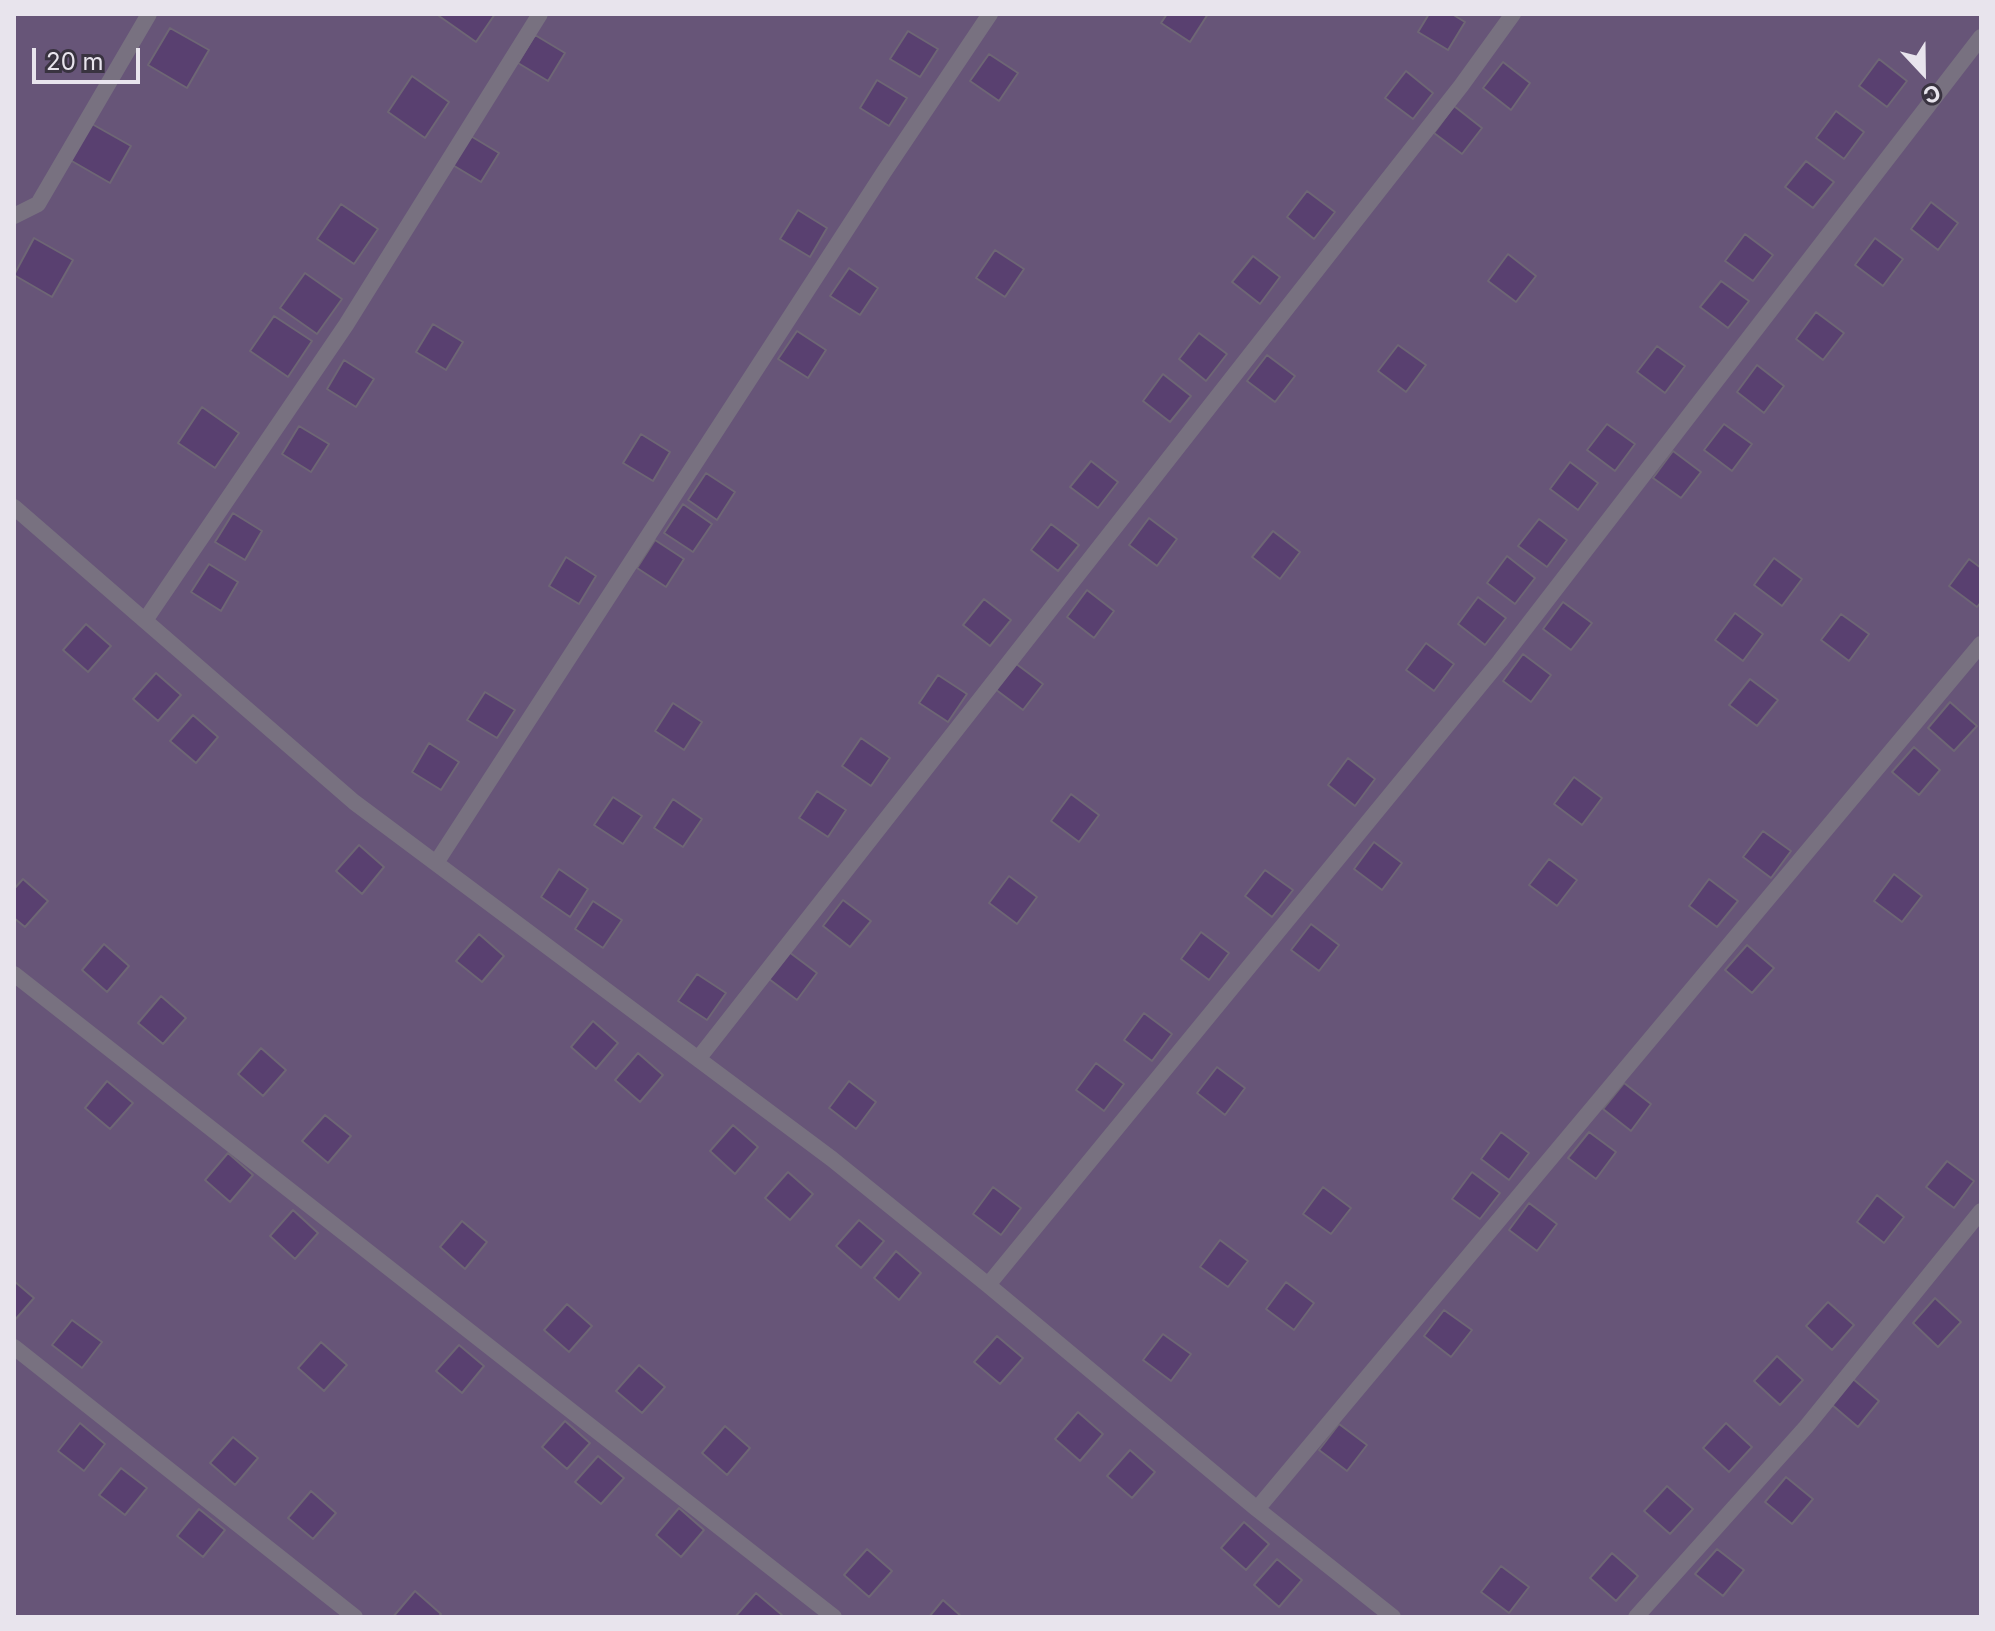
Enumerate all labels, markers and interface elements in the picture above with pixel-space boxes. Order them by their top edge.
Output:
scale bar [36,32,144,82]
north arrow [1883,32,1963,112]
text: 20 m [46,47,104,76]
text: С [1920,79,1944,109]

